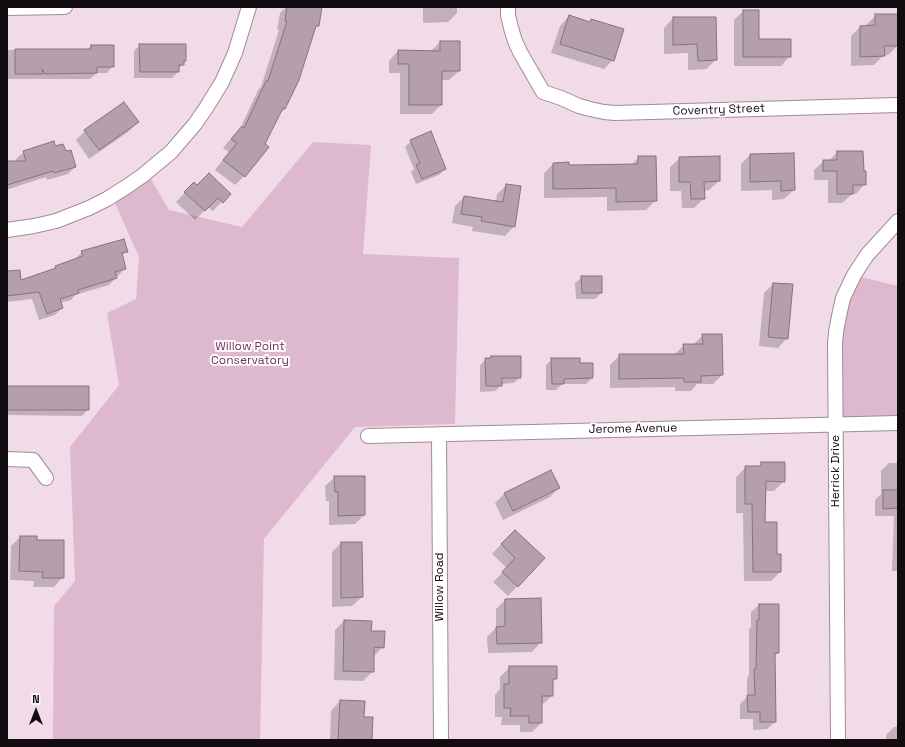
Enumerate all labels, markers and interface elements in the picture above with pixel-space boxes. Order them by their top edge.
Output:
street label: Coventry Street [673,101,765,119]
park label: Willow Point Conservatory [211,340,289,368]
street label: Jerome Avenue [589,421,677,437]
street label: Herrick Drive [829,435,843,507]
street label: Willow Road [433,553,447,621]
north arrow [16,691,56,731]
text: N [32,692,40,706]

